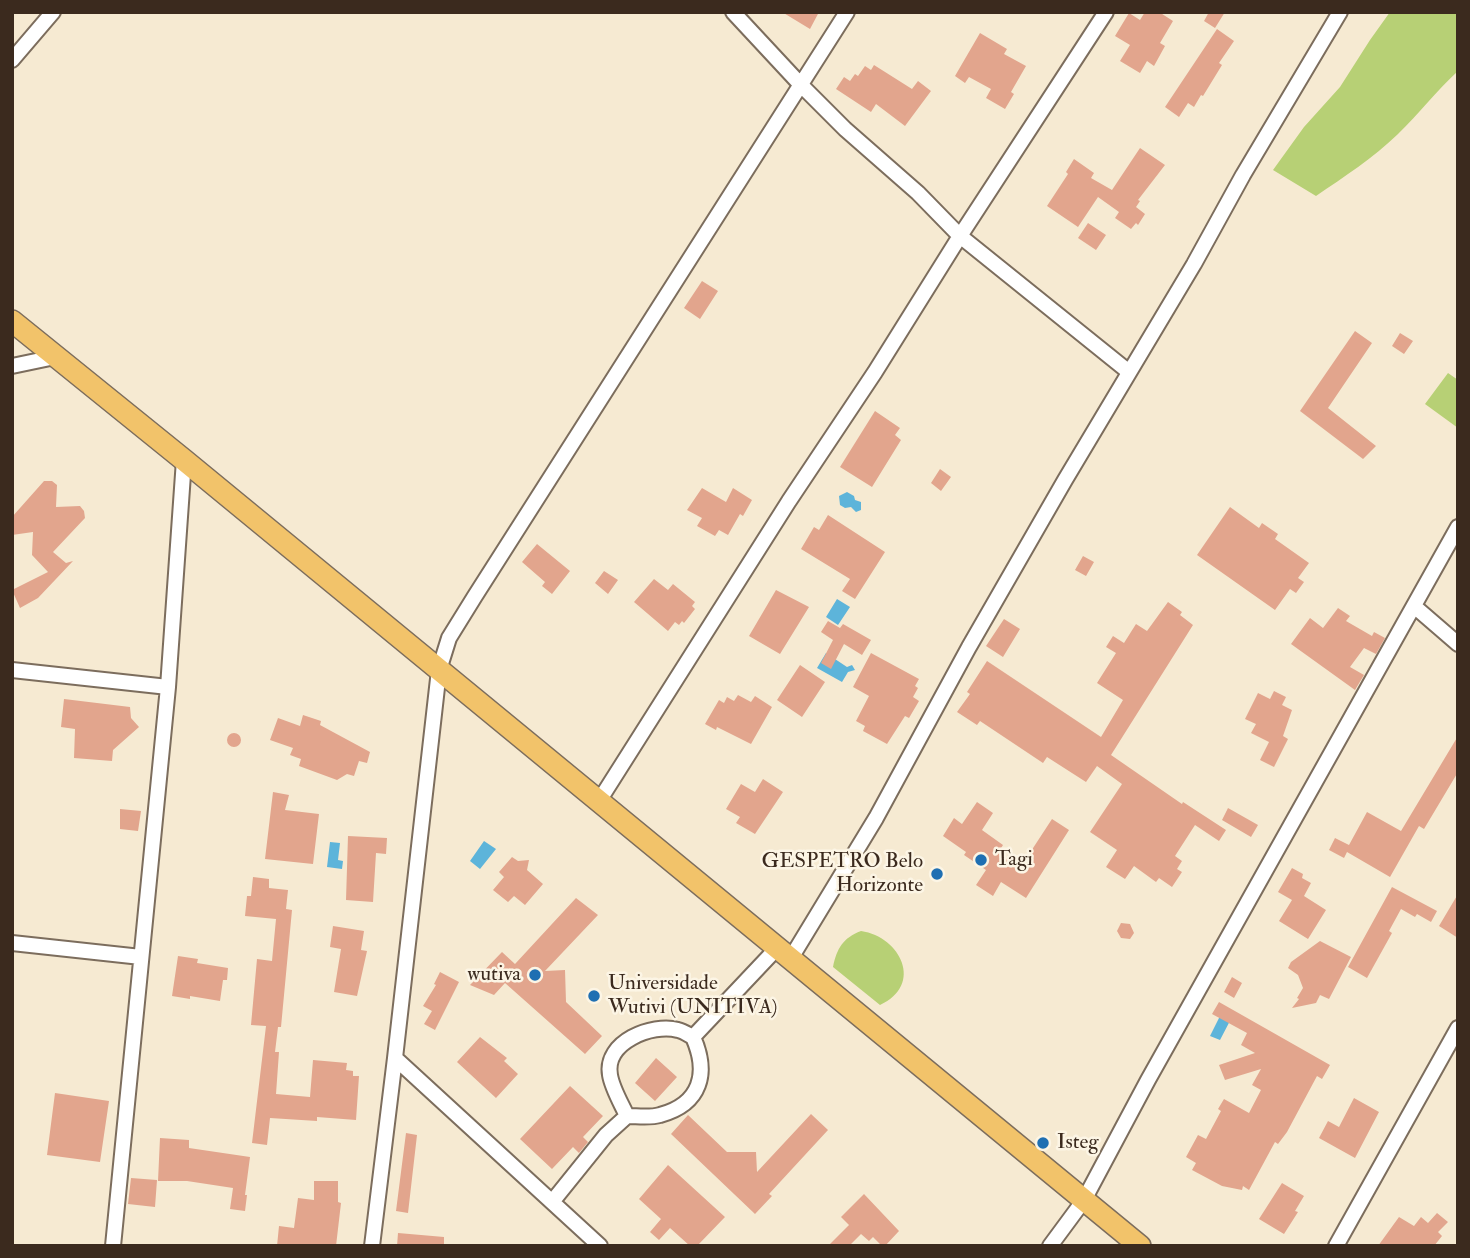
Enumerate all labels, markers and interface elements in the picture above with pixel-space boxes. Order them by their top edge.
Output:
place label: Tagi [995,847,1033,873]
place label: GESPETRO Belo Horizonte [761,849,923,899]
marker: Tagi [973,852,989,868]
marker: GESPETRO Belo Horizonte [929,866,945,882]
place label: wutiva [467,962,521,988]
marker: wutiva [527,967,543,983]
place label: Universidade Wutivi (UNITIVA) [608,971,778,1021]
marker: Universidade Wutivi (UNITIVA) [586,988,602,1004]
place label: Isteg [1057,1130,1099,1156]
marker: Isteg [1035,1135,1051,1151]

